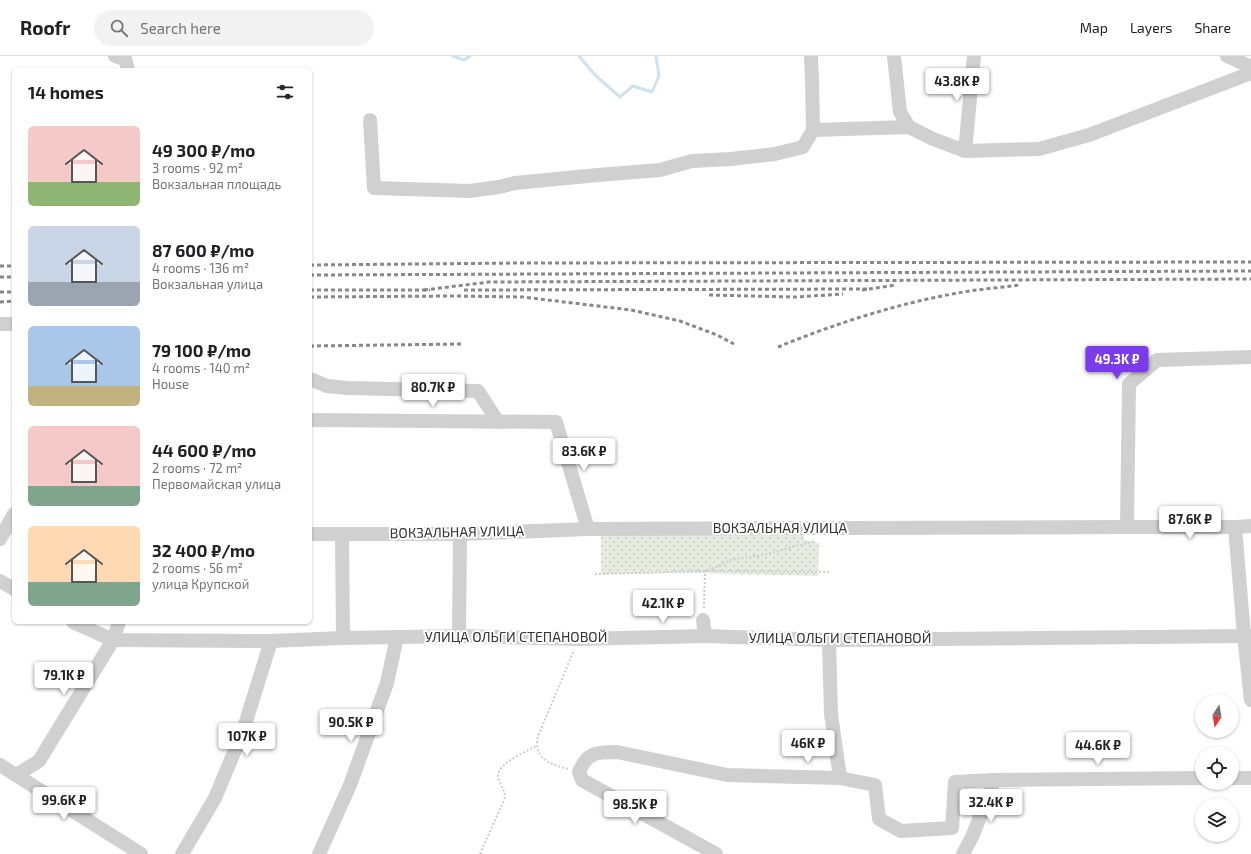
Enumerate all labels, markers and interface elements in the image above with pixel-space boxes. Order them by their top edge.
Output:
search box [94,10,374,46]
text: Roofr [20,16,70,39]
icon: search [108,17,130,39]
text: Search here [140,19,221,37]
text: Map [1080,19,1108,36]
text: Layers [1130,19,1172,36]
text: Share [1194,19,1231,36]
pin: 43.8K ₽ [920,68,994,102]
text: 43.8K ₽ [934,73,980,89]
icon: filters [274,81,296,103]
text: 14 homes [28,82,104,102]
text: 49 300 ₽/mo [152,140,255,160]
icon: home [60,142,108,190]
text: 3 rooms · 92 m² [152,160,243,176]
text: Вокзальная площадь [152,176,281,192]
text: 87 600 ₽/mo [152,240,254,260]
icon: home [60,242,108,290]
text: 4 rooms · 136 m² [152,260,249,276]
text: Вокзальная улица [152,276,263,292]
text: 79 100 ₽/mo [152,340,251,360]
icon: home [60,342,108,390]
pin: 49.3K ₽ [1080,346,1154,380]
text: 49.3K ₽ [1094,351,1140,367]
text: 4 rooms · 140 m² [152,360,250,376]
pin: 80.7K ₽ [396,374,470,408]
text: House [152,376,189,392]
text: 80.7K ₽ [411,379,455,395]
pin: 83.6K ₽ [547,438,621,472]
text: 44 600 ₽/mo [152,440,256,460]
icon: home [60,442,108,490]
text: 83.6K ₽ [562,443,606,459]
text: 2 rooms · 72 m² [152,460,243,476]
text: Первомайская улица [152,476,281,492]
pin: 87.6K ₽ [1153,506,1227,540]
text: 87.6K ₽ [1168,511,1212,527]
street label: ВОКЗАЛЬНАЯ УЛИЦА [713,519,848,536]
street label: ВОКЗАЛЬНАЯ УЛИЦА [390,522,525,541]
text: 32 400 ₽/mo [152,540,255,560]
icon: home [60,542,108,590]
text: 2 rooms · 56 m² [152,560,243,576]
text: улица Крупской [152,576,249,592]
pin: 42.1K ₽ [626,590,700,624]
text: 42.1K ₽ [642,595,684,611]
street label: УЛИЦА ОЛЬГИ СТЕПАНОВОЙ [425,628,607,645]
street label: УЛИЦА ОЛЬГИ СТЕПАНОВОЙ [749,629,931,646]
pin: 79.1K ₽ [27,662,101,696]
text: 79.1K ₽ [43,667,85,683]
north arrow [1195,694,1239,738]
map controls [1195,694,1239,842]
pin: 90.5K ₽ [314,709,388,743]
text: 90.5K ₽ [329,714,373,730]
pin: 107K ₽ [214,723,280,757]
text: 107K ₽ [227,728,267,744]
pin: 46K ₽ [780,730,836,764]
pin: 44.6K ₽ [1061,732,1135,766]
text: 46K ₽ [791,735,825,751]
text: 44.6K ₽ [1075,737,1121,753]
button: locate [1195,746,1239,790]
pin: 99.6K ₽ [27,787,101,821]
pin: 32.4K ₽ [954,789,1028,823]
pin: 98.5K ₽ [598,791,672,825]
text: 99.6K ₽ [42,792,86,808]
text: 32.4K ₽ [969,794,1013,810]
text: 98.5K ₽ [613,796,657,812]
button: layers [1195,798,1239,842]

